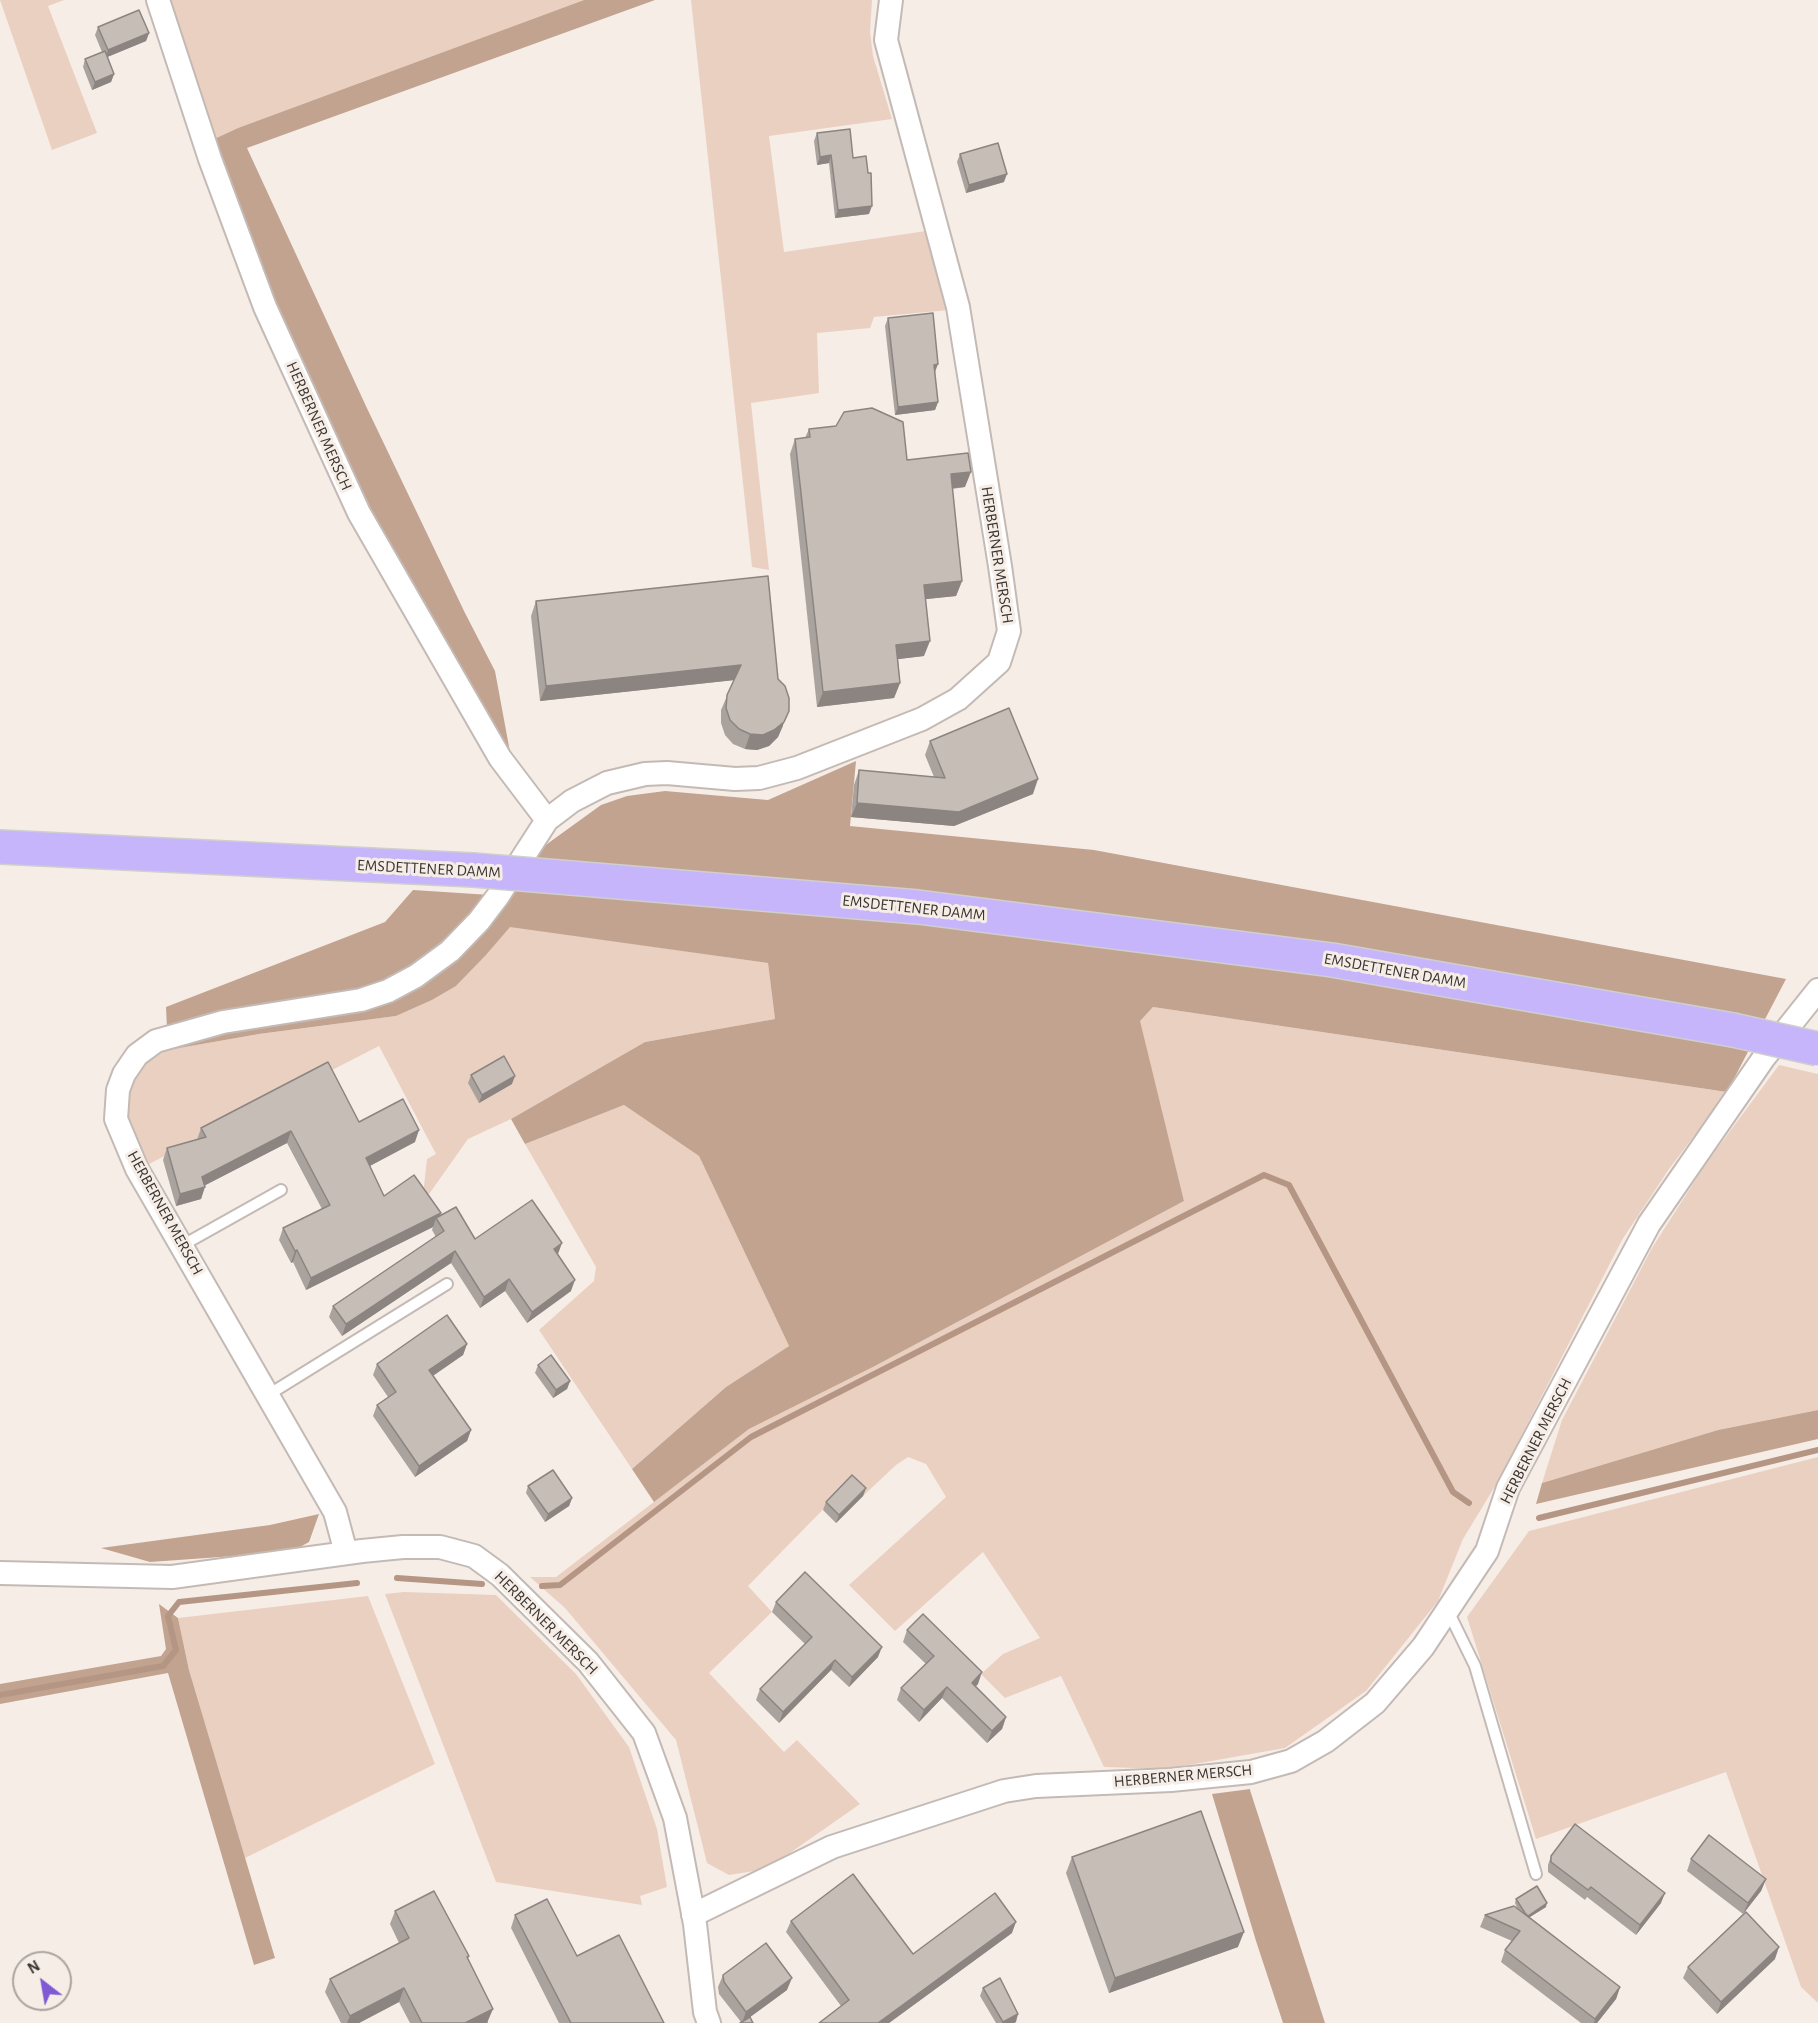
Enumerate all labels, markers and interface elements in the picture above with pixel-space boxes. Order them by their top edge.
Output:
street label: HERBERNER MERSCH [282,359,356,493]
street label: HERBERNER MERSCH [977,485,1017,625]
street label: EMSDETTENER DAMM [357,856,501,882]
street label: EMSDETTENER DAMM [841,891,987,925]
street label: EMSDETTENER DAMM [1322,949,1468,993]
street label: HERBERNER MERSCH [123,1148,207,1278]
street label: HERBERNER MERSCH [1496,1375,1576,1507]
street label: HERBERNER MERSCH [490,1567,602,1679]
street label: HERBERNER MERSCH [1113,1760,1253,1792]
north arrow [12,1951,72,2011]
text: N [25,1958,43,1977]

